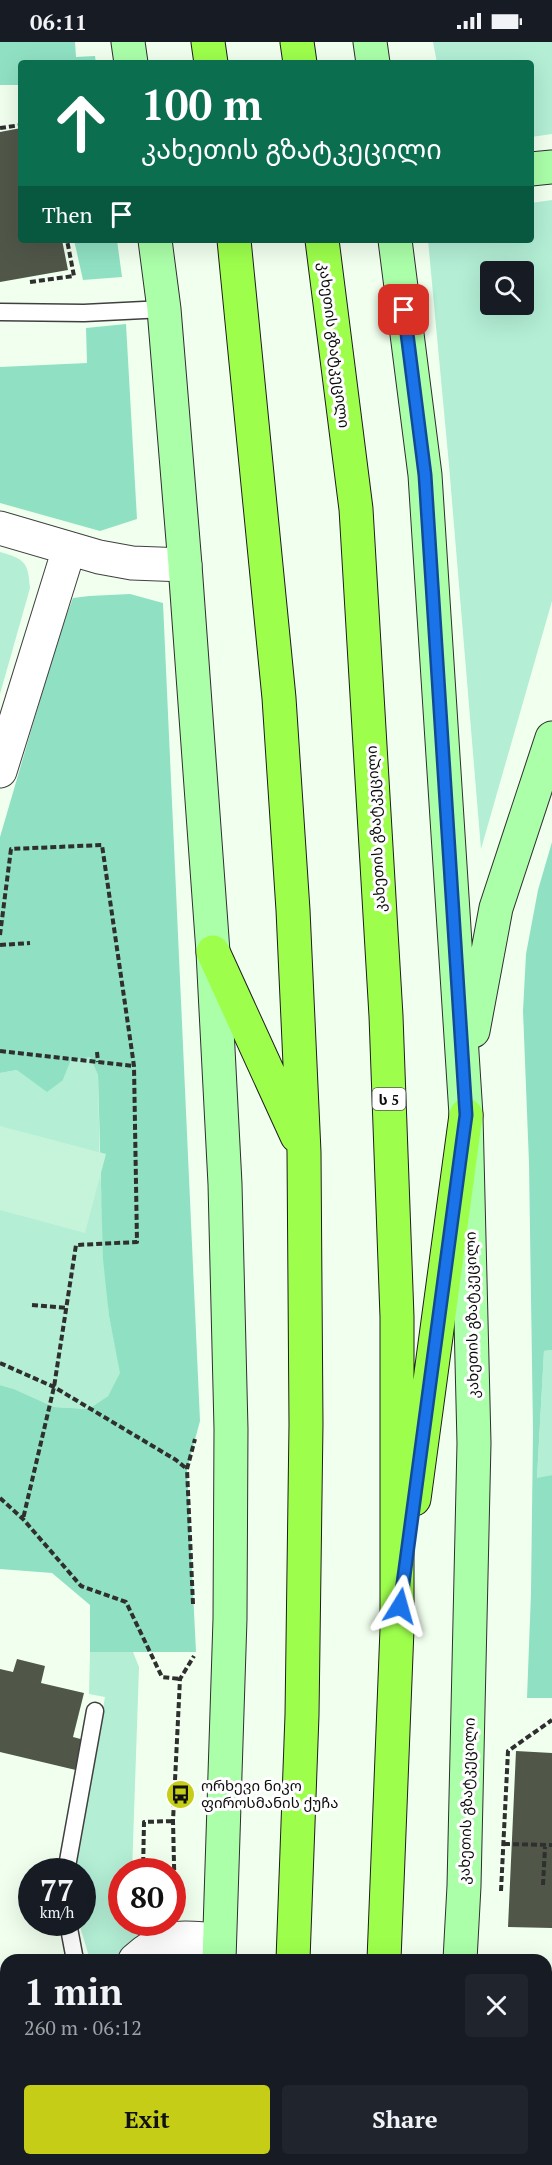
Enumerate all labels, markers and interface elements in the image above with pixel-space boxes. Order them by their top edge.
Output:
text: 06:11 [30,7,87,36]
text: 100 m [141,76,262,132]
icon: ahead [42,84,120,162]
text: კახეთის გზატკეცილი [141,131,442,167]
icon: arrive [105,198,138,231]
text: Then [42,200,93,229]
street label: კახეთის გზატკეცილი [315,261,355,429]
map controls [480,261,534,315]
button: search [480,261,534,315]
pin [378,284,429,335]
icon: arrive [387,293,420,326]
street label: კახეთის გზატკეცილი [361,745,389,913]
road number: ს 5 [372,1088,406,1110]
street label: კახეთის გზატკეცილი [460,1231,482,1399]
position arrow [368,1574,432,1638]
street label: კახეთის გზატკეცილი [453,1717,479,1885]
place label: ორხევი ნიკო ფიროსმანის ქუჩა [201,1775,338,1812]
bus stop icon: ორხევი ნიკო ფიროსმანის ქუჩა [164,1778,196,1810]
speed limit sign: 80 [108,1858,186,1936]
text: 77 [40,1870,74,1910]
text: km/h [40,1902,74,1922]
text: 1 min [24,1968,122,2015]
button: close [465,1974,528,2037]
text: 260 m · 06:12 [24,2014,142,2041]
button: Exit [24,2085,270,2154]
button: Share [282,2085,528,2154]

